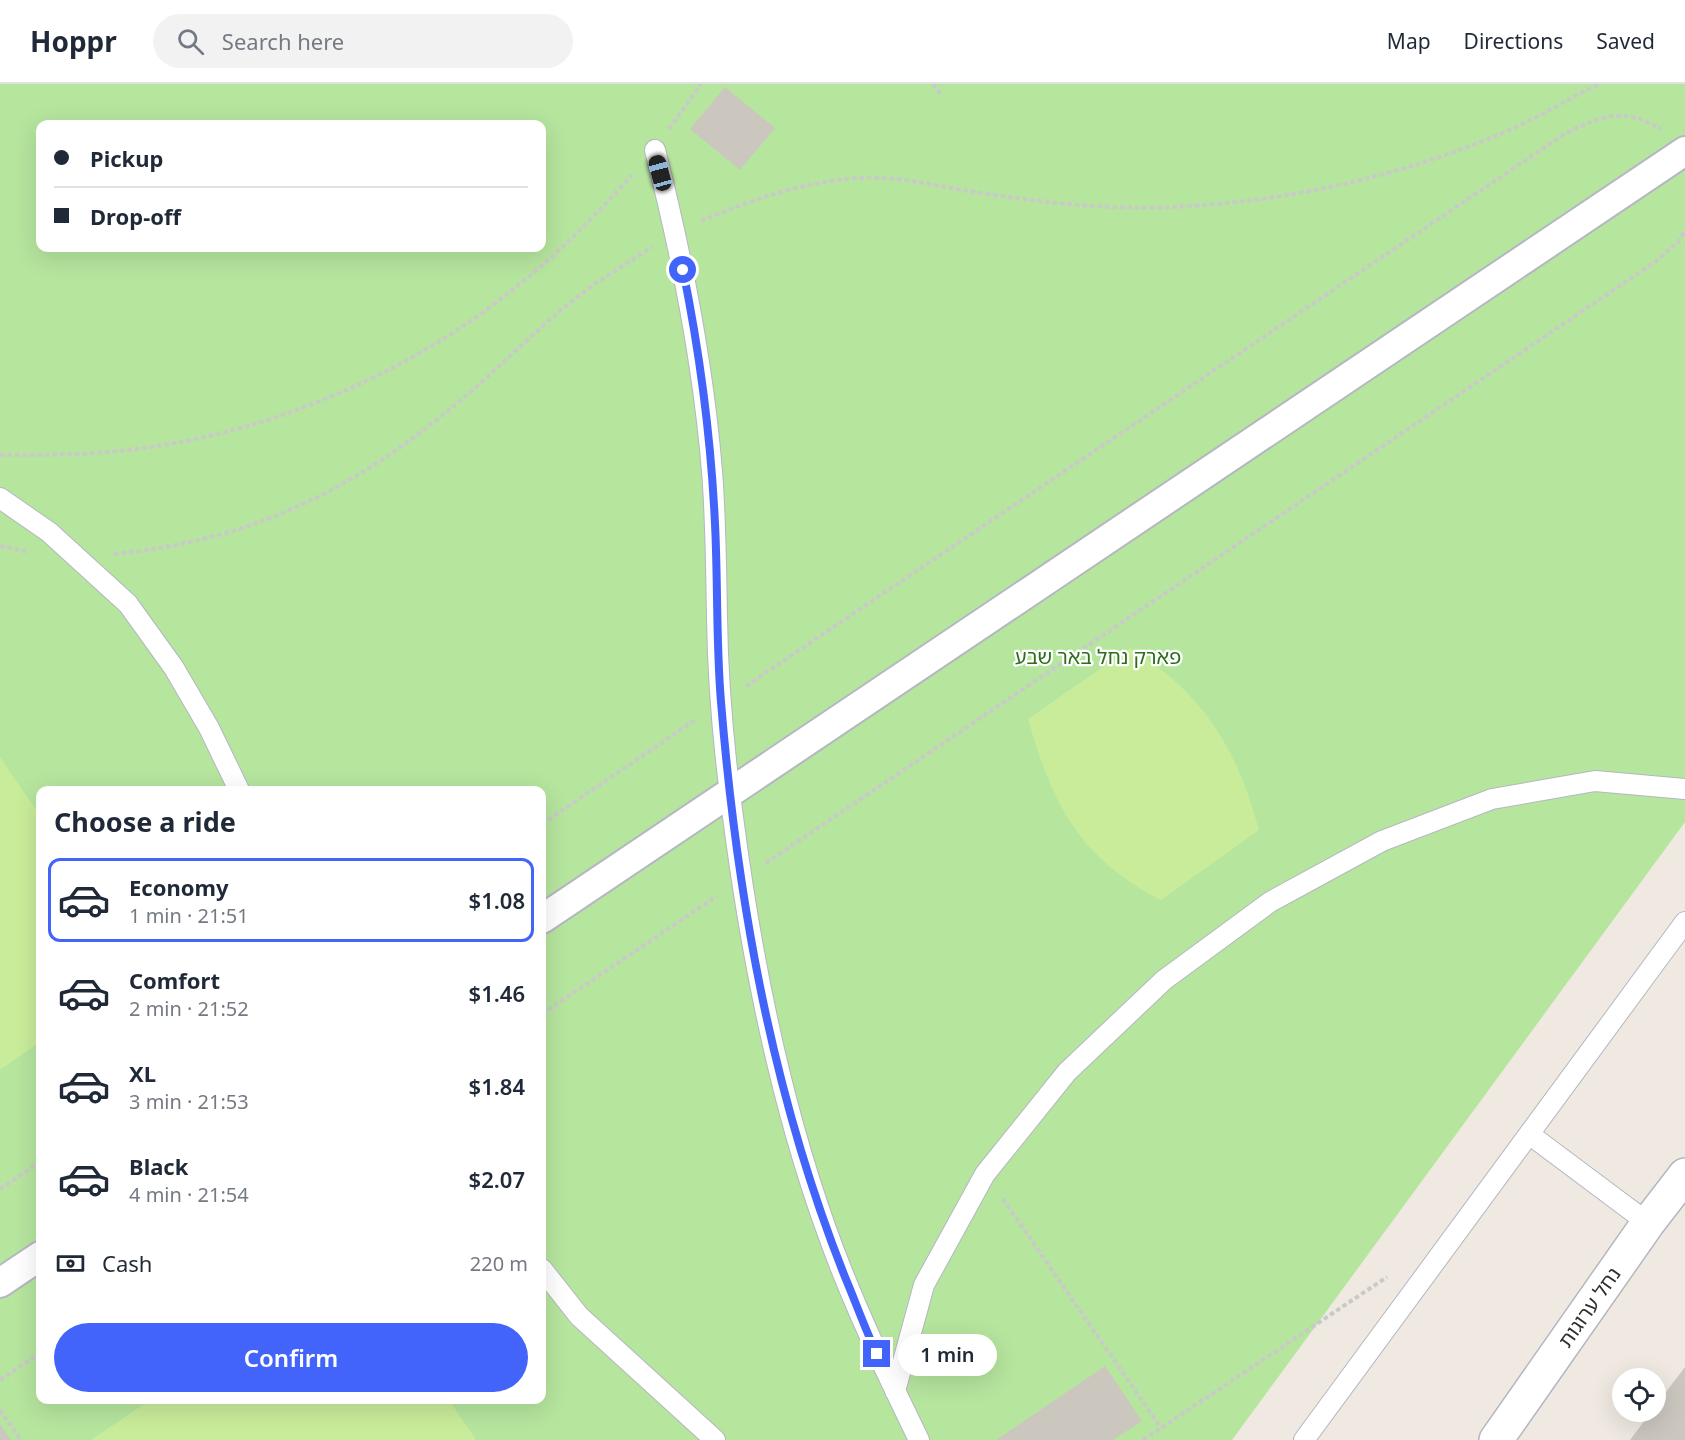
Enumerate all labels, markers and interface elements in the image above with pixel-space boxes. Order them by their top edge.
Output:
search box [153,14,573,68]
text: Hoppr [30,22,117,60]
icon: search [174,25,207,58]
text: Search here [222,26,344,56]
text: Map [1387,27,1431,55]
text: Directions [1464,27,1563,55]
text: Saved [1596,27,1655,55]
text: Pickup [90,143,163,173]
car [647,153,673,193]
text: Drop-off [90,201,181,231]
route start [669,256,696,283]
park label: פארק נחל באר שבע [1015,643,1181,670]
text: Choose a ride [54,803,236,840]
text: Economy [129,872,228,902]
icon: car [57,873,111,927]
text: $1.08 [469,885,525,915]
text: 1 min · 21:51 [129,902,249,929]
text: Comfort [129,965,220,995]
icon: car [57,966,111,1020]
text: $1.46 [469,978,525,1008]
text: 2 min · 21:52 [129,995,249,1022]
text: XL [129,1058,156,1088]
icon: car [57,1059,111,1113]
text: $1.84 [469,1071,525,1101]
text: 3 min · 21:53 [129,1088,249,1115]
text: Black [129,1151,188,1181]
icon: car [57,1152,111,1206]
text: $2.07 [469,1164,525,1194]
text: 4 min · 21:54 [129,1181,249,1208]
icon: cash [54,1247,87,1280]
text: Cash [102,1248,152,1278]
text: 220 m [470,1250,528,1277]
street label: נחל ערוגות [1552,1262,1626,1352]
button: Confirm [54,1323,528,1392]
callout: 1 min [898,1333,997,1375]
route end [863,1340,890,1367]
text: 1 min [920,1341,975,1368]
map controls [1612,1368,1666,1422]
button: locate [1612,1368,1666,1422]

